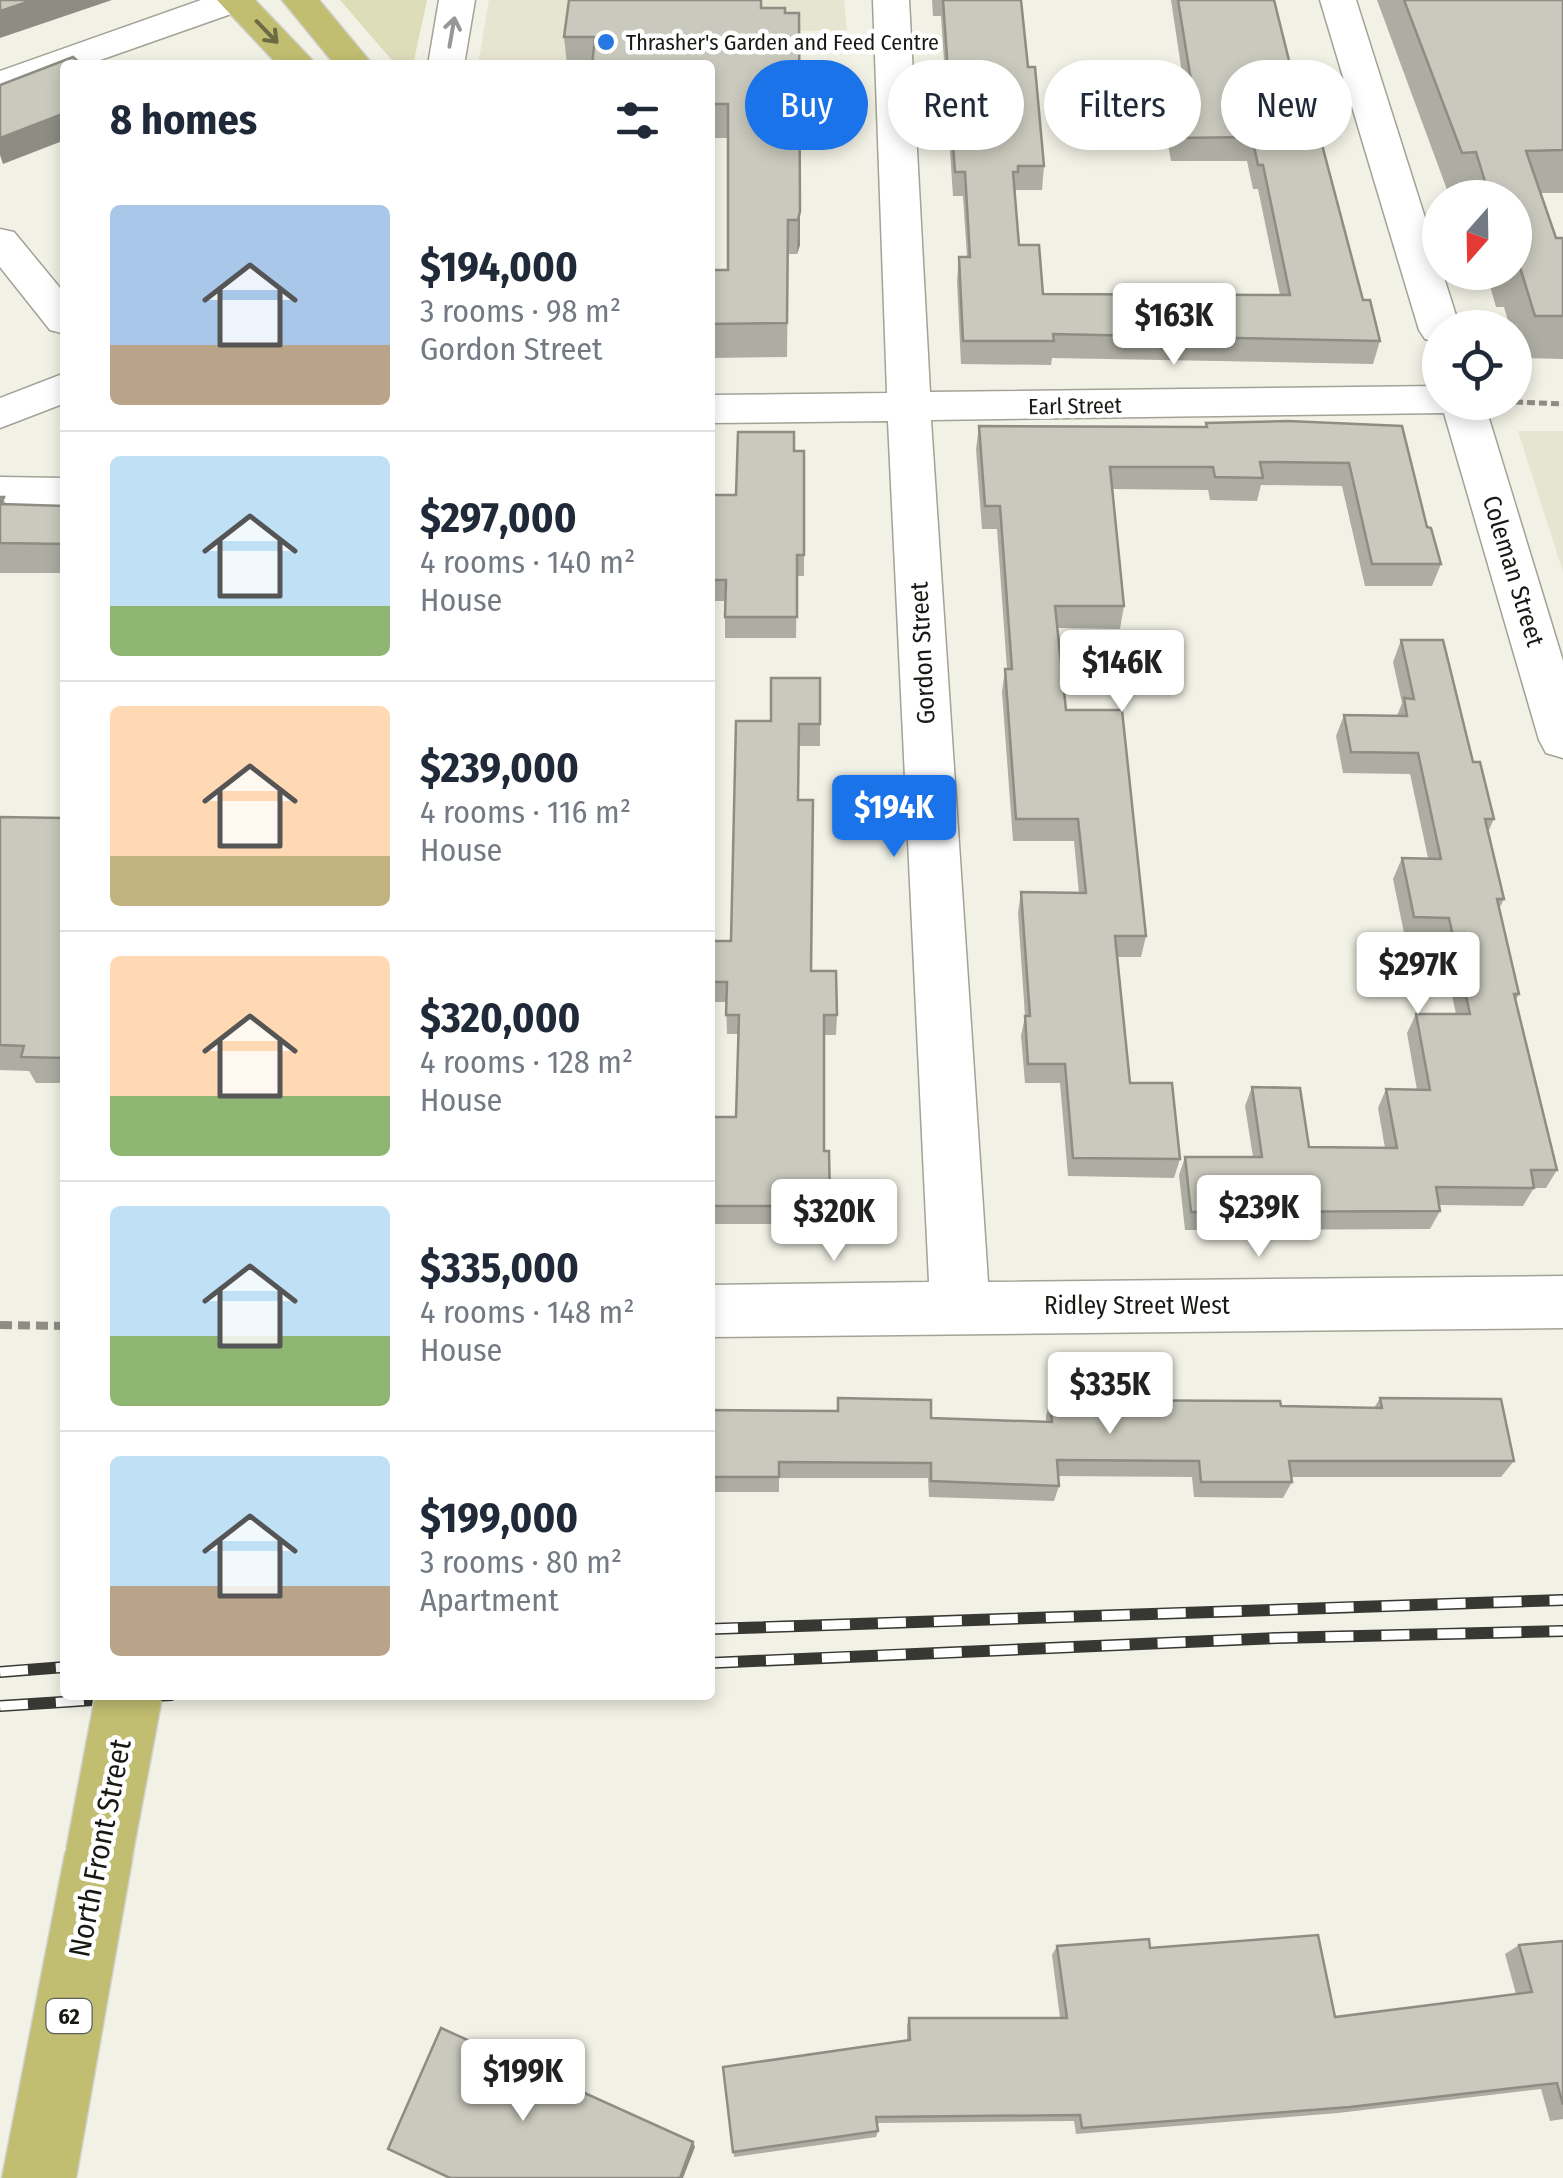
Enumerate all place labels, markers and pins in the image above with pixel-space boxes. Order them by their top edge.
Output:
place label: Thrasher's Garden and Feed Centre [626,29,939,56]
marker: Thrasher's Garden and Feed Centre [595,31,617,53]
pin: $163K [1104,283,1244,368]
pin: $146K [1052,630,1192,715]
pin: $194K [824,775,964,860]
pin: $297K [1348,932,1488,1017]
pin: $239K [1189,1175,1329,1260]
pin: $320K [764,1179,904,1264]
pin: $335K [1040,1352,1180,1437]
pin: $199K [453,2039,593,2124]

